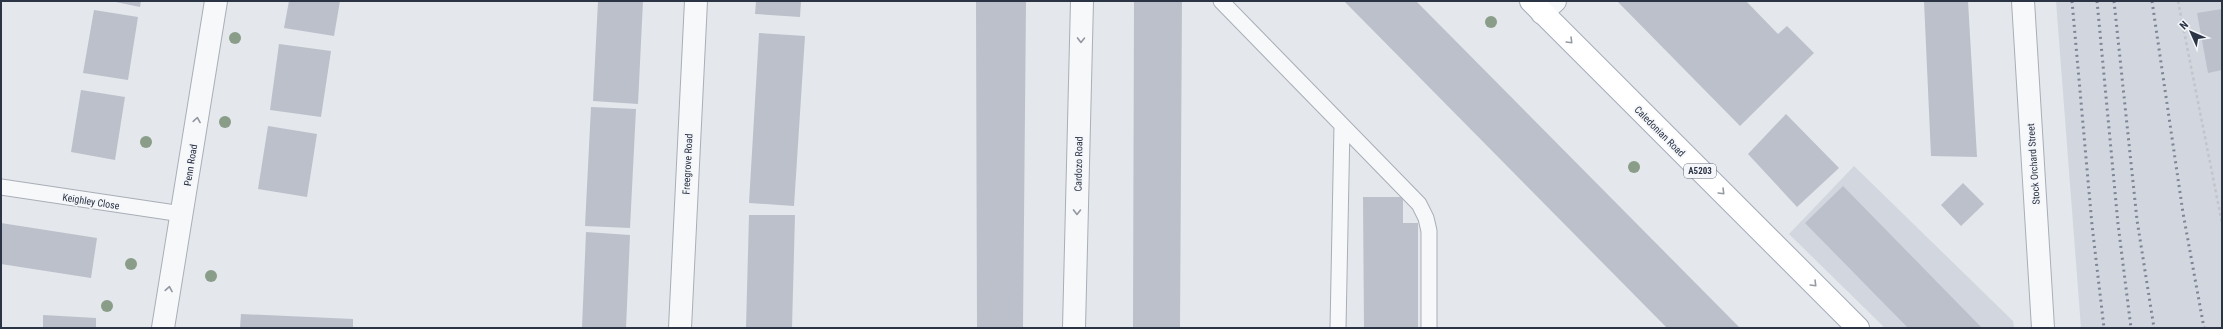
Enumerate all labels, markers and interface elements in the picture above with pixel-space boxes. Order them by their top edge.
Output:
north arrow [2171,12,2211,52]
text: N [2177,18,2191,32]
one-way arrow [1565,36,1573,44]
one-way arrow [1077,37,1085,43]
street label: Caledonian Road [1632,104,1687,159]
one-way arrow [192,117,201,123]
street label: Stock Orchard Street [2025,123,2042,205]
street label: Freegrove Road [680,133,695,195]
street label: Cardozo Road [1073,136,1084,192]
street label: Penn Road [182,143,199,187]
road number: A5203 [1684,164,1716,178]
one-way arrow [1717,187,1725,195]
street label: Keighley Close [62,192,121,211]
one-way arrow [1073,209,1081,215]
one-way arrow [1809,279,1817,286]
one-way arrow [164,286,173,292]

